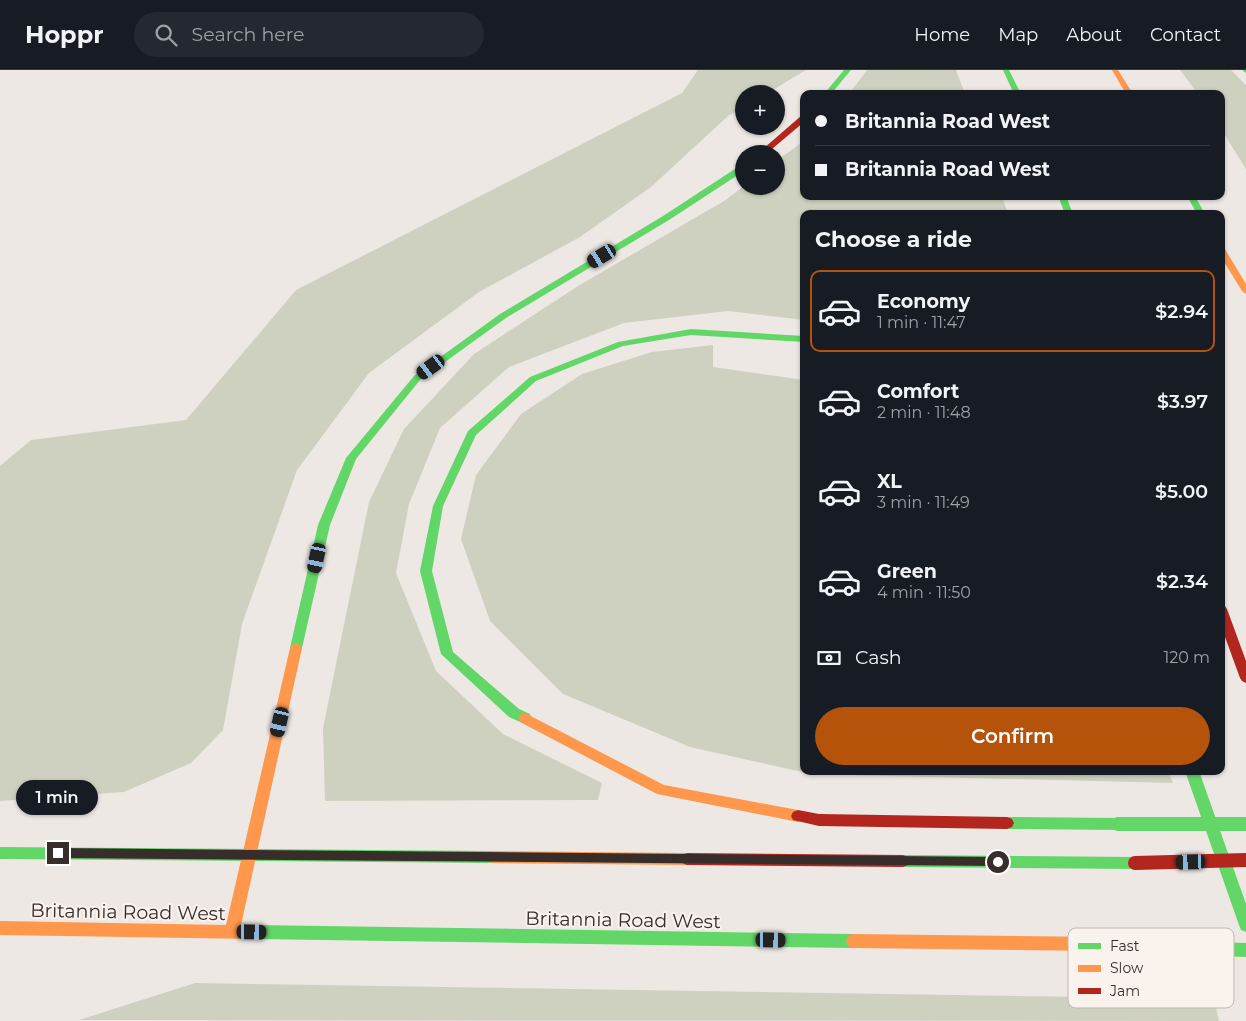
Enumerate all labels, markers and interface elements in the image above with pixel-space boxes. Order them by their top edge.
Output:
search box [134,12,484,57]
text: Hoppr [25,20,104,49]
icon: search [152,21,180,49]
text: Search here [192,23,305,46]
text: Home [914,24,970,46]
text: Map [998,24,1038,46]
text: About [1066,24,1122,46]
text: Contact [1150,24,1221,46]
map controls [735,85,785,195]
button: + [735,85,785,135]
text: Britannia Road West [845,110,1050,133]
button: − [735,145,785,195]
text: Britannia Road West [845,158,1050,181]
text: Choose a ride [815,226,972,253]
car [585,242,618,270]
icon: car [817,289,862,334]
text: Economy [877,290,970,313]
text: $2.94 [1155,300,1208,323]
text: 1 min · 11:47 [877,313,966,332]
car [414,352,447,382]
icon: car [817,379,862,424]
text: Comfort [877,380,959,403]
text: $3.97 [1157,390,1208,413]
text: 2 min · 11:48 [877,403,971,422]
icon: car [817,469,862,514]
text: XL [877,470,902,493]
text: $5.00 [1155,480,1208,503]
text: 3 min · 11:49 [877,493,970,512]
car [306,542,327,574]
icon: car [817,559,862,604]
text: Green [877,560,937,583]
text: $2.34 [1156,570,1208,593]
text: 4 min · 11:50 [877,583,971,602]
icon: cash [815,644,843,672]
text: Cash [855,646,902,669]
text: 120 m [1163,648,1210,667]
car [269,706,290,738]
button: Confirm [815,707,1210,765]
callout: 1 min [17,780,99,816]
text: 1 min [36,788,78,807]
route end [47,842,69,864]
route start [987,851,1009,873]
car [1175,854,1206,870]
street label: Britannia Road West [30,899,226,925]
street label: Britannia Road West [525,907,721,933]
car [236,924,267,940]
legend [1068,928,1234,1008]
car [755,932,786,948]
text: Fast [1110,937,1140,955]
text: Slow [1110,959,1144,977]
text: Jam [1109,982,1140,1000]

